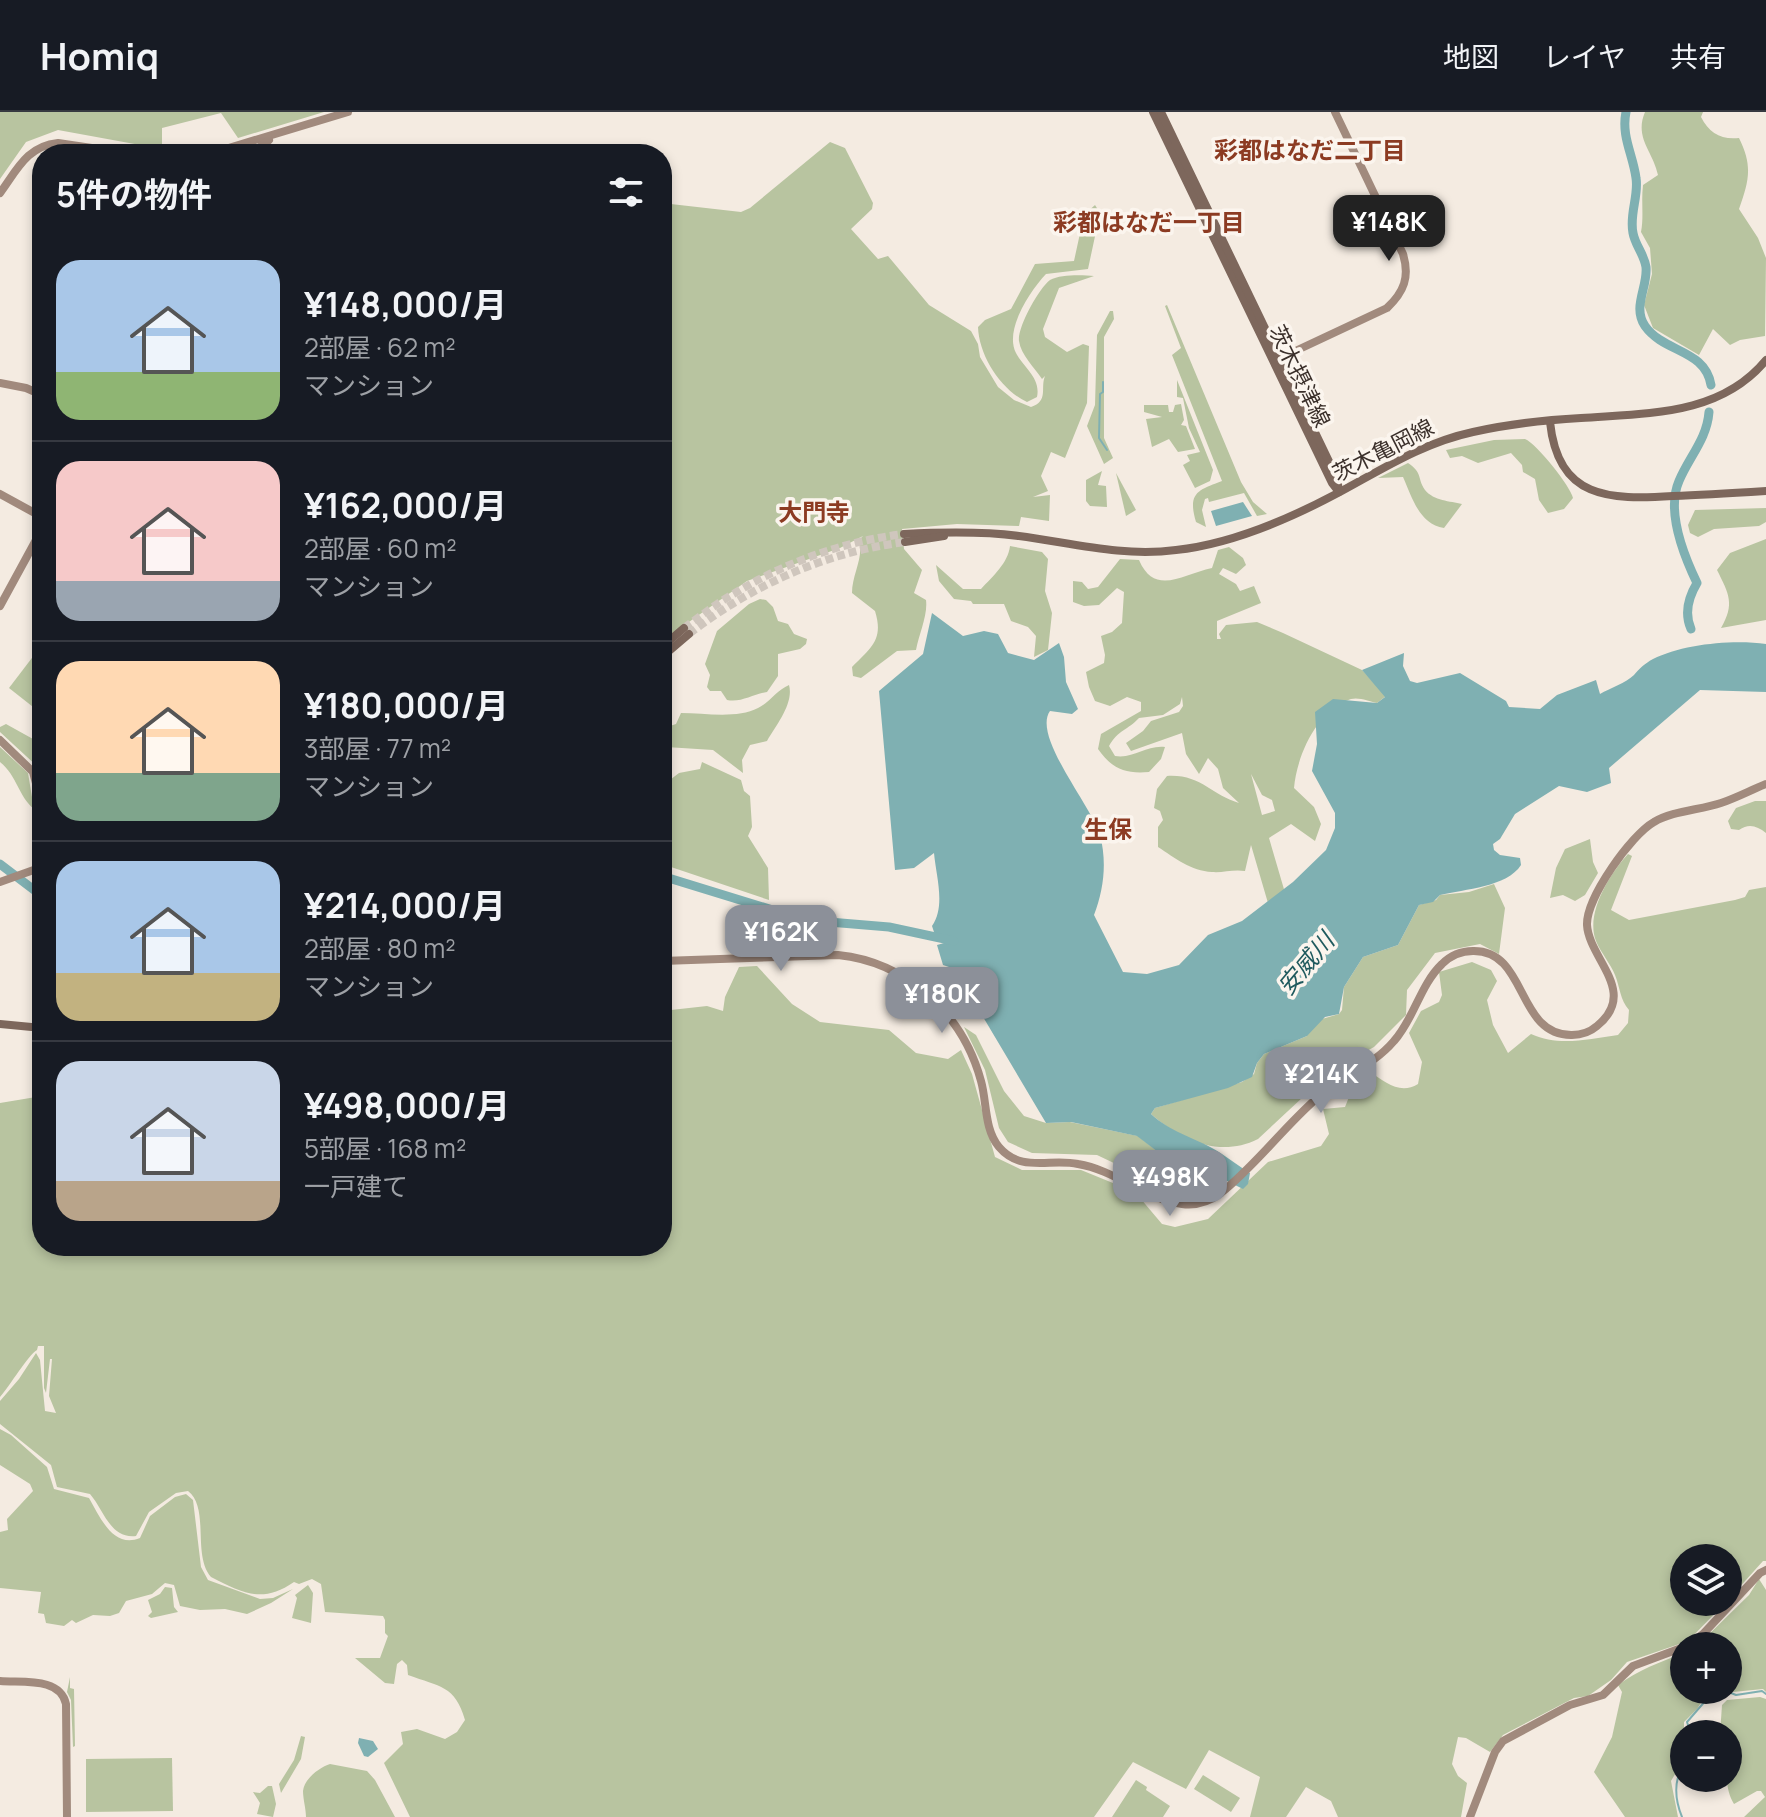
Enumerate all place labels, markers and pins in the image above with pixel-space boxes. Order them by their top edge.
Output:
pin: ¥148K [1333,195,1445,263]
pin: ¥162K [725,905,837,973]
pin: ¥180K [886,967,998,1035]
pin: ¥214K [1265,1047,1377,1115]
pin: ¥498K [1114,1150,1226,1218]

